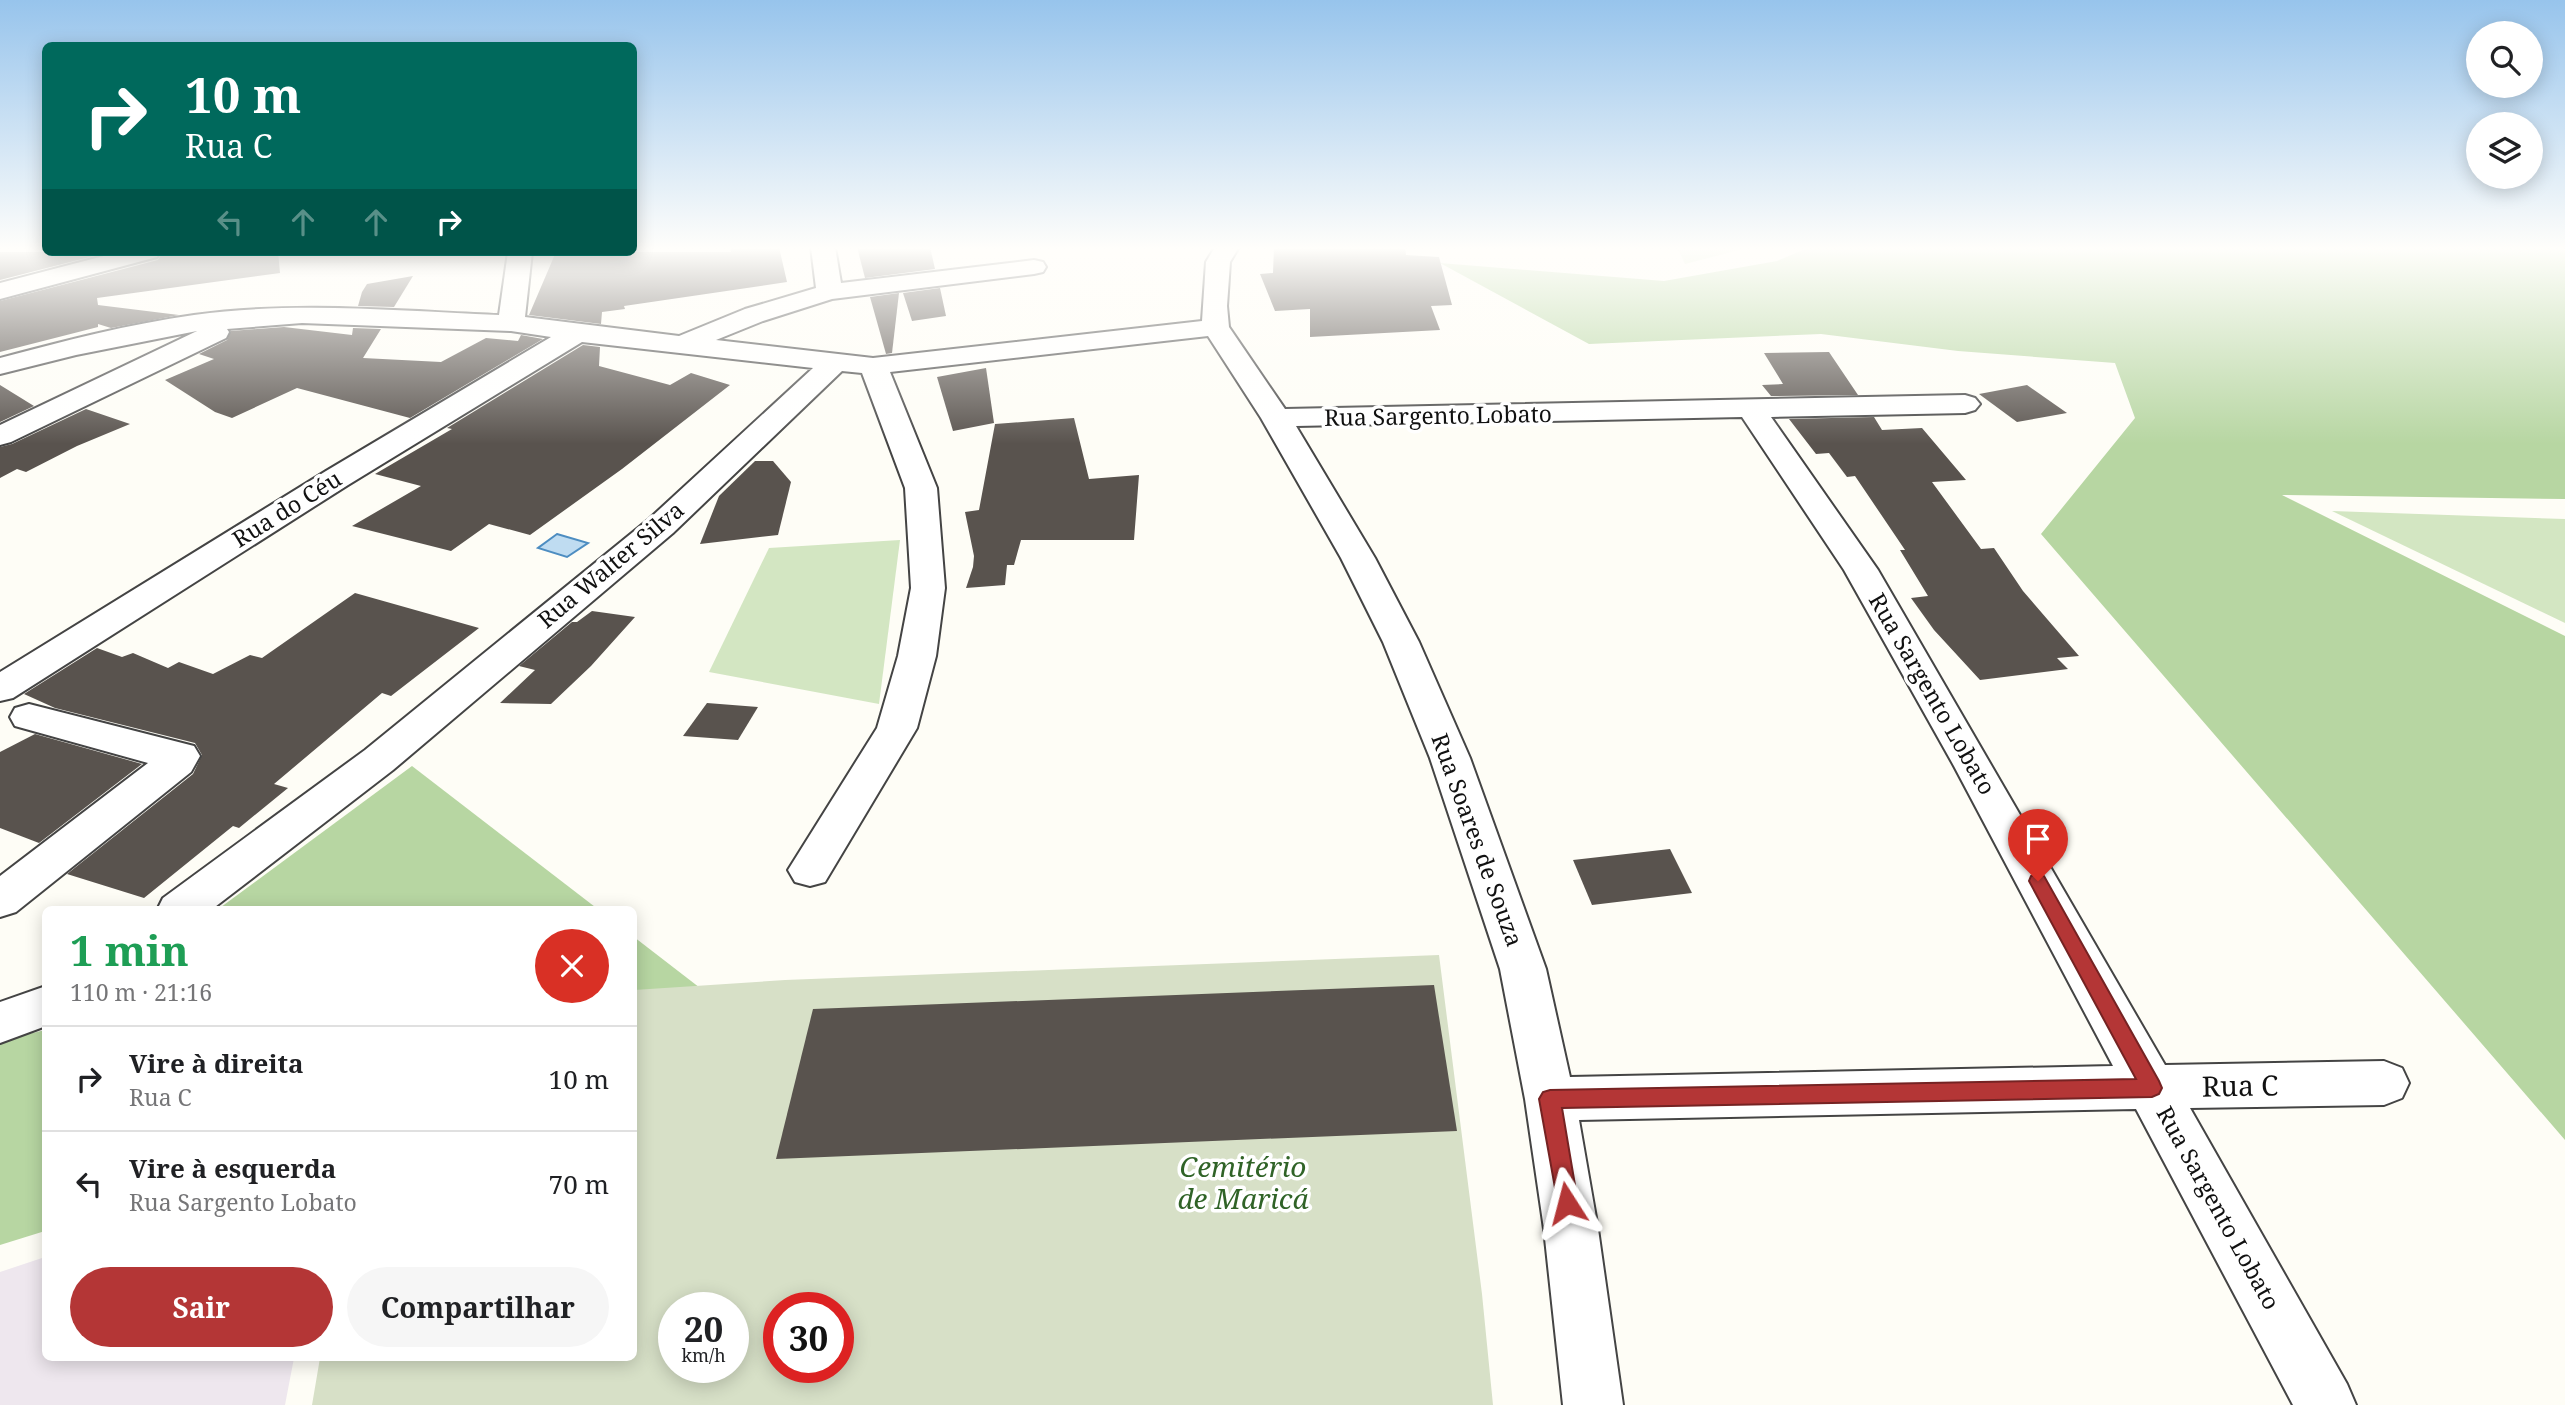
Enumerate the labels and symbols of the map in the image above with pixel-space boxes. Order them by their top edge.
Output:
street label: Rua Sargento Lobato [1324,397,1552,433]
street label: Rua do Céu [226,462,347,554]
street label: Rua Walter Silva [530,494,690,635]
street label: Rua Sargento Lobato [1862,587,2004,800]
street label: Rua Soares de Souza [1425,729,1531,951]
pin [2008,809,2068,881]
street label: Rua C [2201,1065,2279,1105]
street label: Rua Sargento Lobato [2150,1100,2288,1315]
park label: Cemitério de Maricá [1177,1147,1309,1217]
position arrow [1530,1166,1604,1240]
speed limit sign: 30 [763,1292,854,1383]

